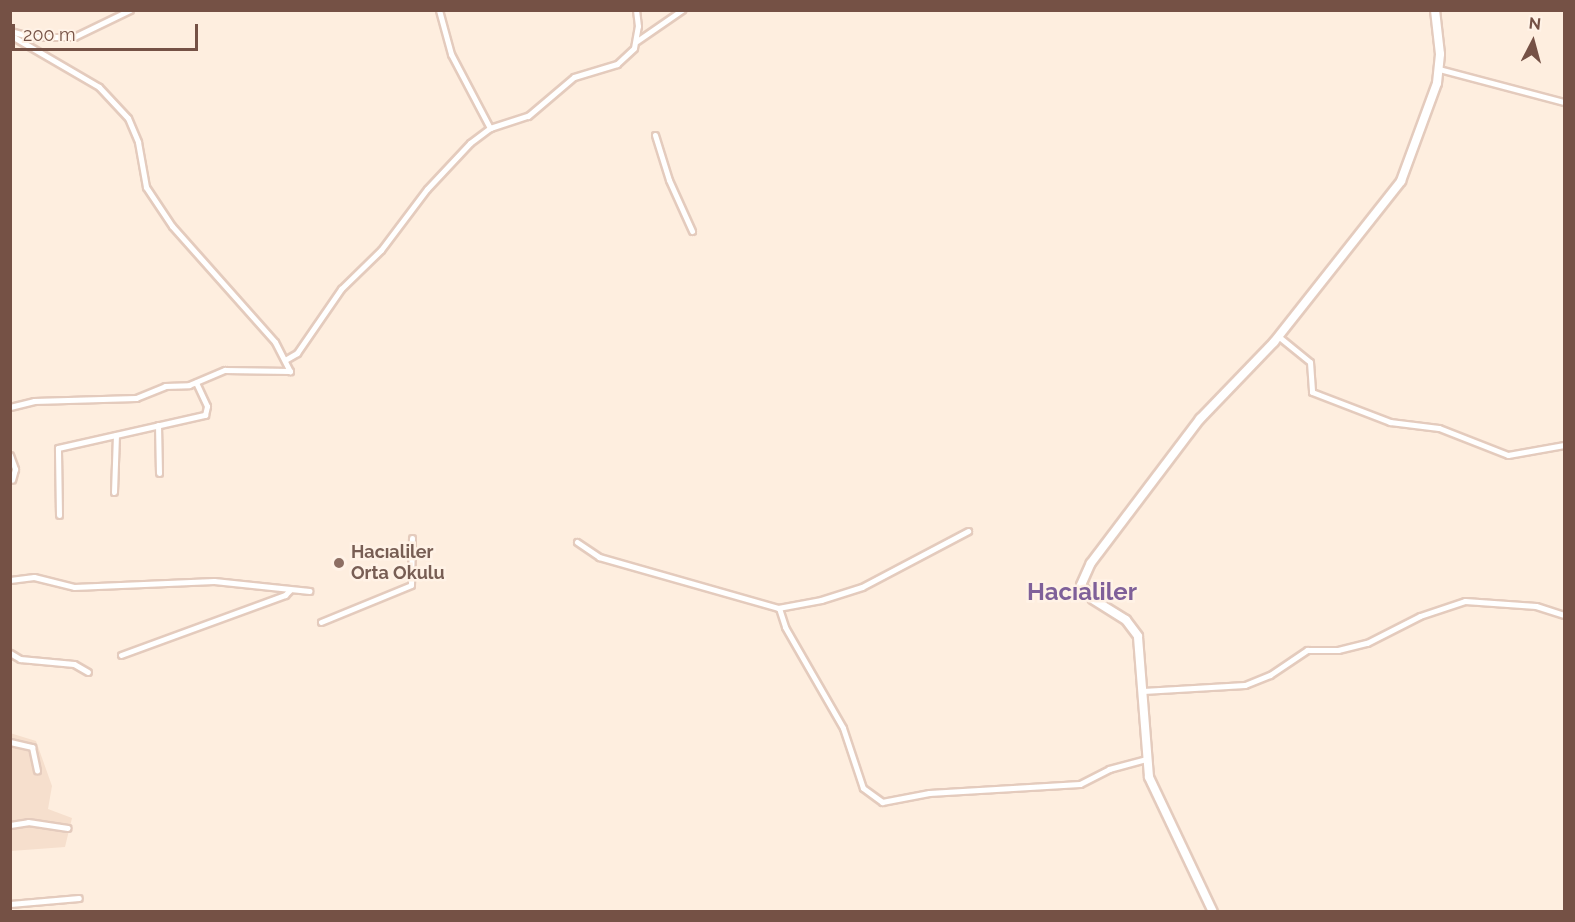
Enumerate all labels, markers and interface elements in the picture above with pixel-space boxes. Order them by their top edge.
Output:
scale bar [15,12,201,50]
north arrow [1503,12,1563,72]
text: N [1528,14,1542,34]
text: 200 m [23,24,76,45]
place label: Hacıaliler Orta Okulu [351,542,445,584]
marker: Hacıaliler Orta Okulu [332,556,346,570]
district label: Hacıaliler [1027,578,1137,606]

